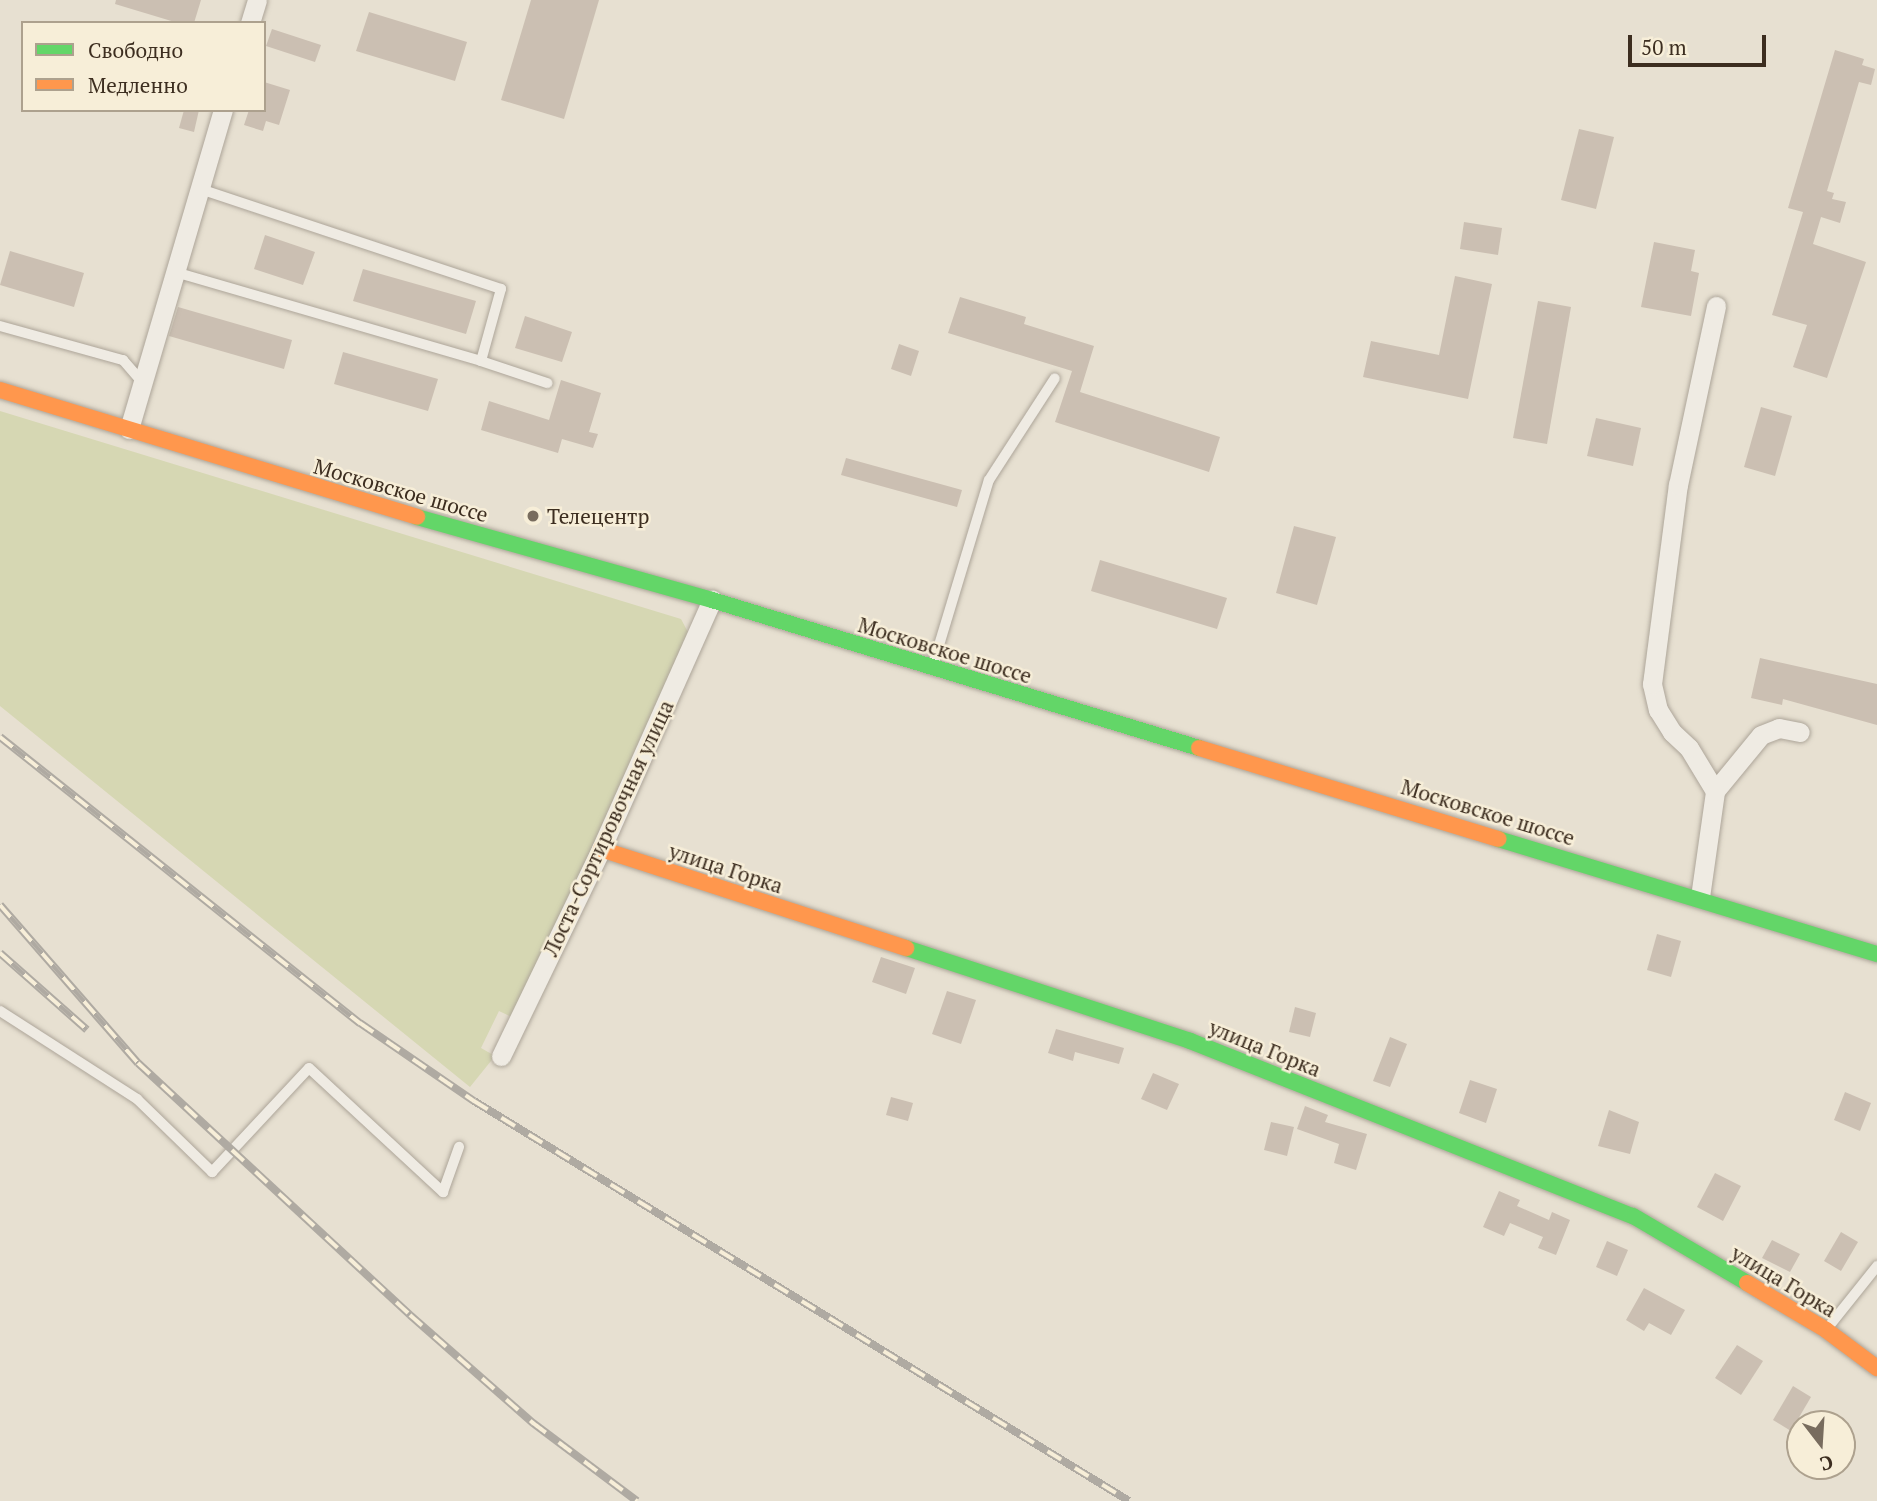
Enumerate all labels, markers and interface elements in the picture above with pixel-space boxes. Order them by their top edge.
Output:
legend [21,21,266,112]
scale bar [1632,21,1770,65]
text: 50 m [1641,33,1687,61]
text: Свободно [88,36,183,64]
text: Медленно [88,71,188,99]
street label: Московское шоссе [311,453,491,527]
place label: Телецентр [547,503,649,529]
marker: Телецентр [525,508,541,524]
street label: Московское шоссе [855,612,1035,688]
street label: Лоста-Сортировочная улица [538,696,678,960]
street label: Московское шоссе [1398,774,1578,850]
street label: улица Горка [666,838,786,898]
street label: улица Горка [1206,1014,1324,1082]
street label: улица Горка [1727,1240,1841,1322]
north arrow [1786,1410,1856,1480]
text: С [1817,1450,1836,1477]

